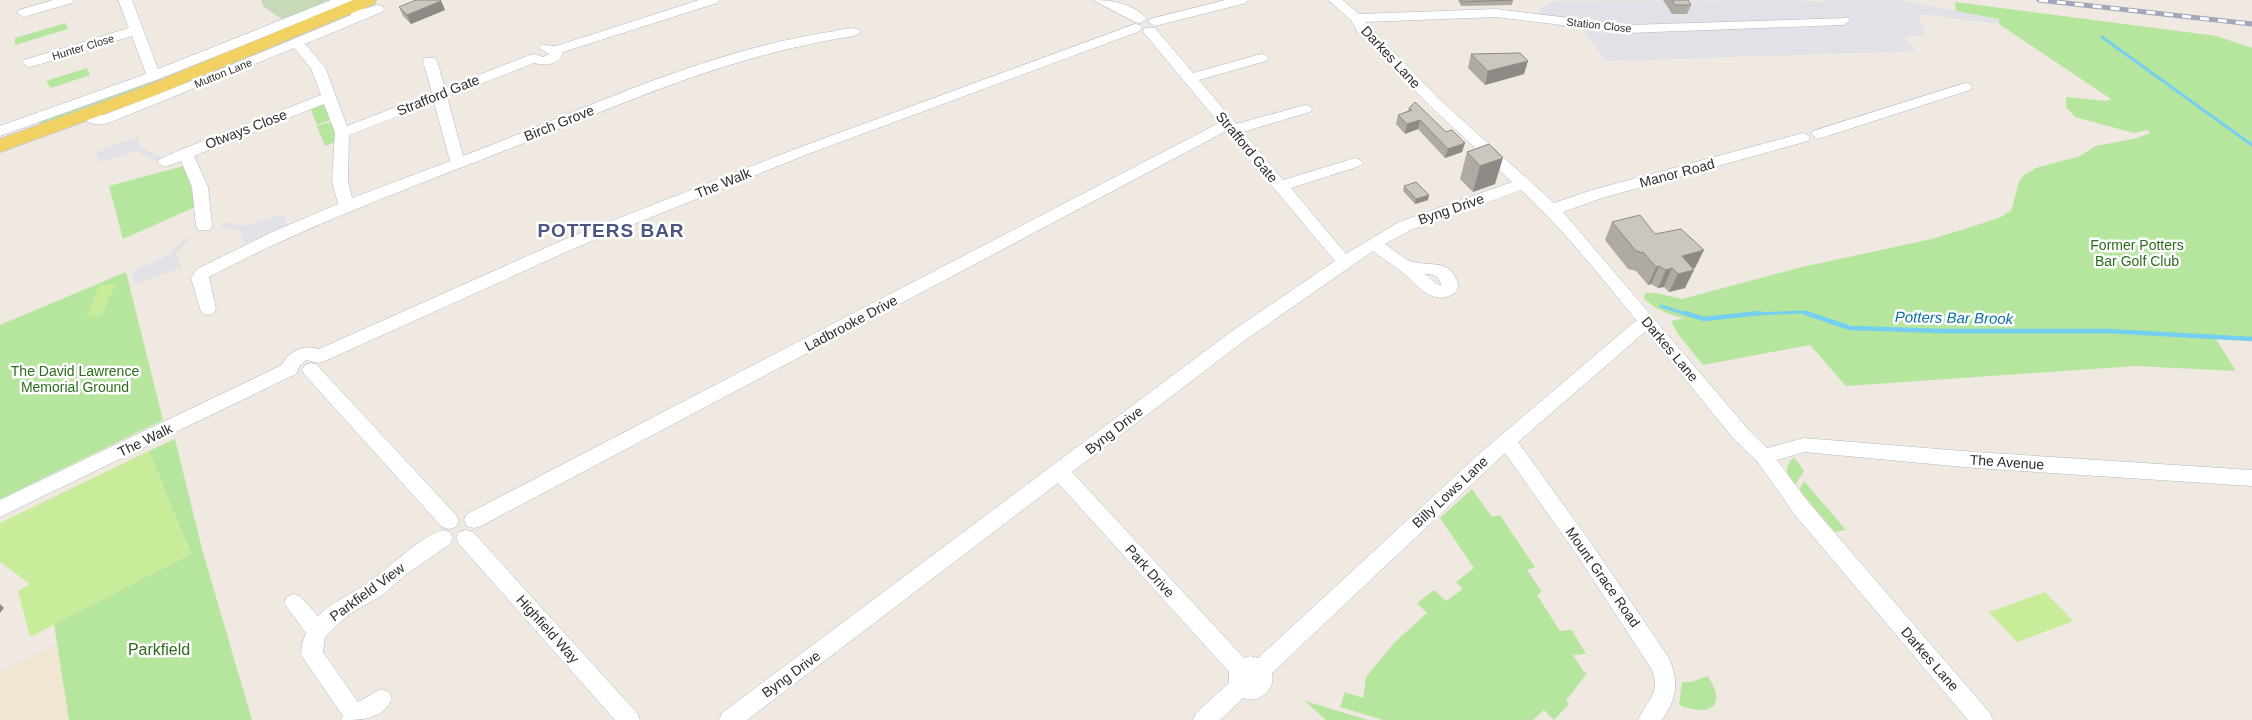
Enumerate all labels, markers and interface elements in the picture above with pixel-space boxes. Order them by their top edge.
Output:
street label: Station Close [1566,16,1632,34]
street label: Darkes Lane [1358,23,1424,92]
street label: Hunter Close [51,32,115,62]
street label: Mutton Lane [192,56,254,90]
street label: Strafford Gate [394,71,482,119]
street label: Birch Grove [522,102,596,144]
street label: Otways Close [203,106,289,152]
street label: Strafford Gate [1213,108,1281,186]
street label: Manor Road [1638,155,1716,191]
street label: The Walk [693,164,754,201]
street label: Byng Drive [1416,190,1486,228]
district label: POTTERS BAR [537,220,685,241]
park label: Former Potters Bar Golf Club [2090,237,2184,269]
street label: Ladbrooke Drive [802,292,900,354]
water label: Potters Bar Brook [1895,308,2015,327]
street label: Darkes Lane [1638,313,1702,385]
park label: The David Lawrence Memorial Ground [11,363,139,395]
street label: Byng Drive [1082,402,1146,457]
street label: The Walk [115,420,176,460]
street label: The Avenue [1969,451,2045,473]
street label: Billy Lows Lane [1409,453,1491,531]
street label: Mount Grace Road [1563,524,1643,630]
street label: Park Drive [1122,541,1178,601]
street label: Parkfield View [327,559,408,624]
street label: Highfield Way [513,592,583,666]
street label: Darkes Lane [1898,624,1962,694]
park label: Parkfield [128,641,190,658]
street label: Byng Drive [759,647,824,701]

